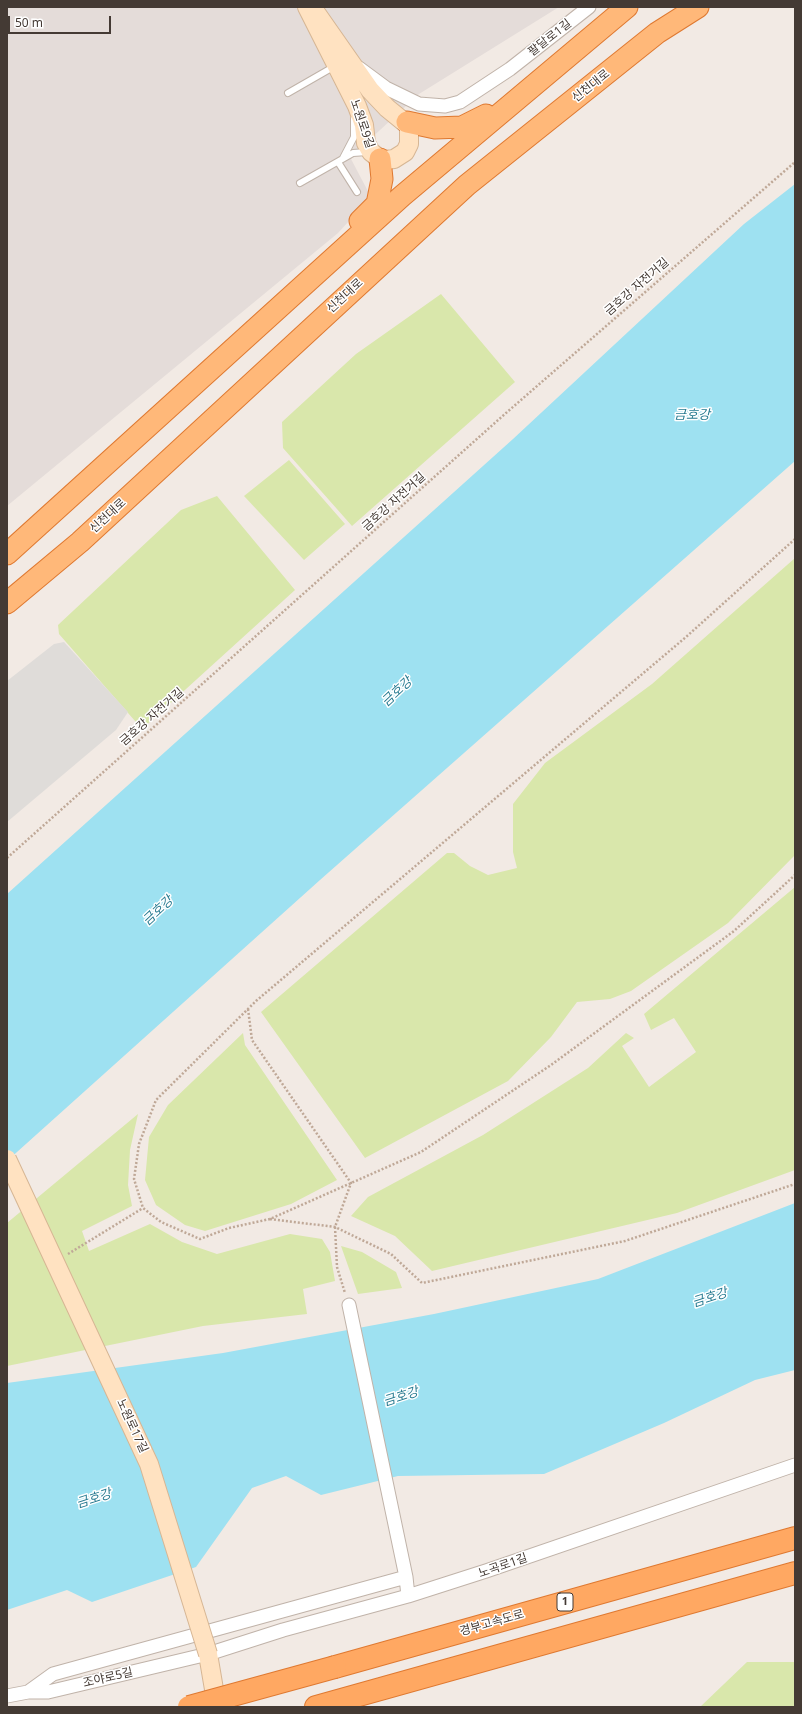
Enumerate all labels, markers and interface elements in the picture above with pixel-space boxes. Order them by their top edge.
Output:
scale bar [10,8,113,34]
text: 50 m [15,14,43,31]
street label: 팔달로1길 [525,17,575,59]
street label: 신천대로 [569,67,613,105]
street label: 노원로9길 [347,98,377,150]
street label: 금호강 자전거길 [602,255,672,319]
street label: 신천대로 [324,276,366,316]
water label: 금호강 [674,407,710,423]
street label: 금호강 자전거길 [359,470,429,534]
street label: 신천대로 [87,496,129,536]
water label: 금호강 [379,674,415,710]
street label: 금호강 자전거길 [117,685,187,749]
water label: 금호강 [140,893,176,929]
water label: 금호강 [691,1285,729,1311]
water label: 금호강 [382,1384,420,1410]
street label: 노원로17길 [113,1397,151,1455]
water label: 금호강 [75,1486,113,1512]
street label: 노곡로1길 [477,1551,529,1581]
road number: 1 [557,1593,573,1611]
street label: 경부고속도로 [458,1607,526,1639]
street label: 조야로5길 [82,1665,134,1691]

